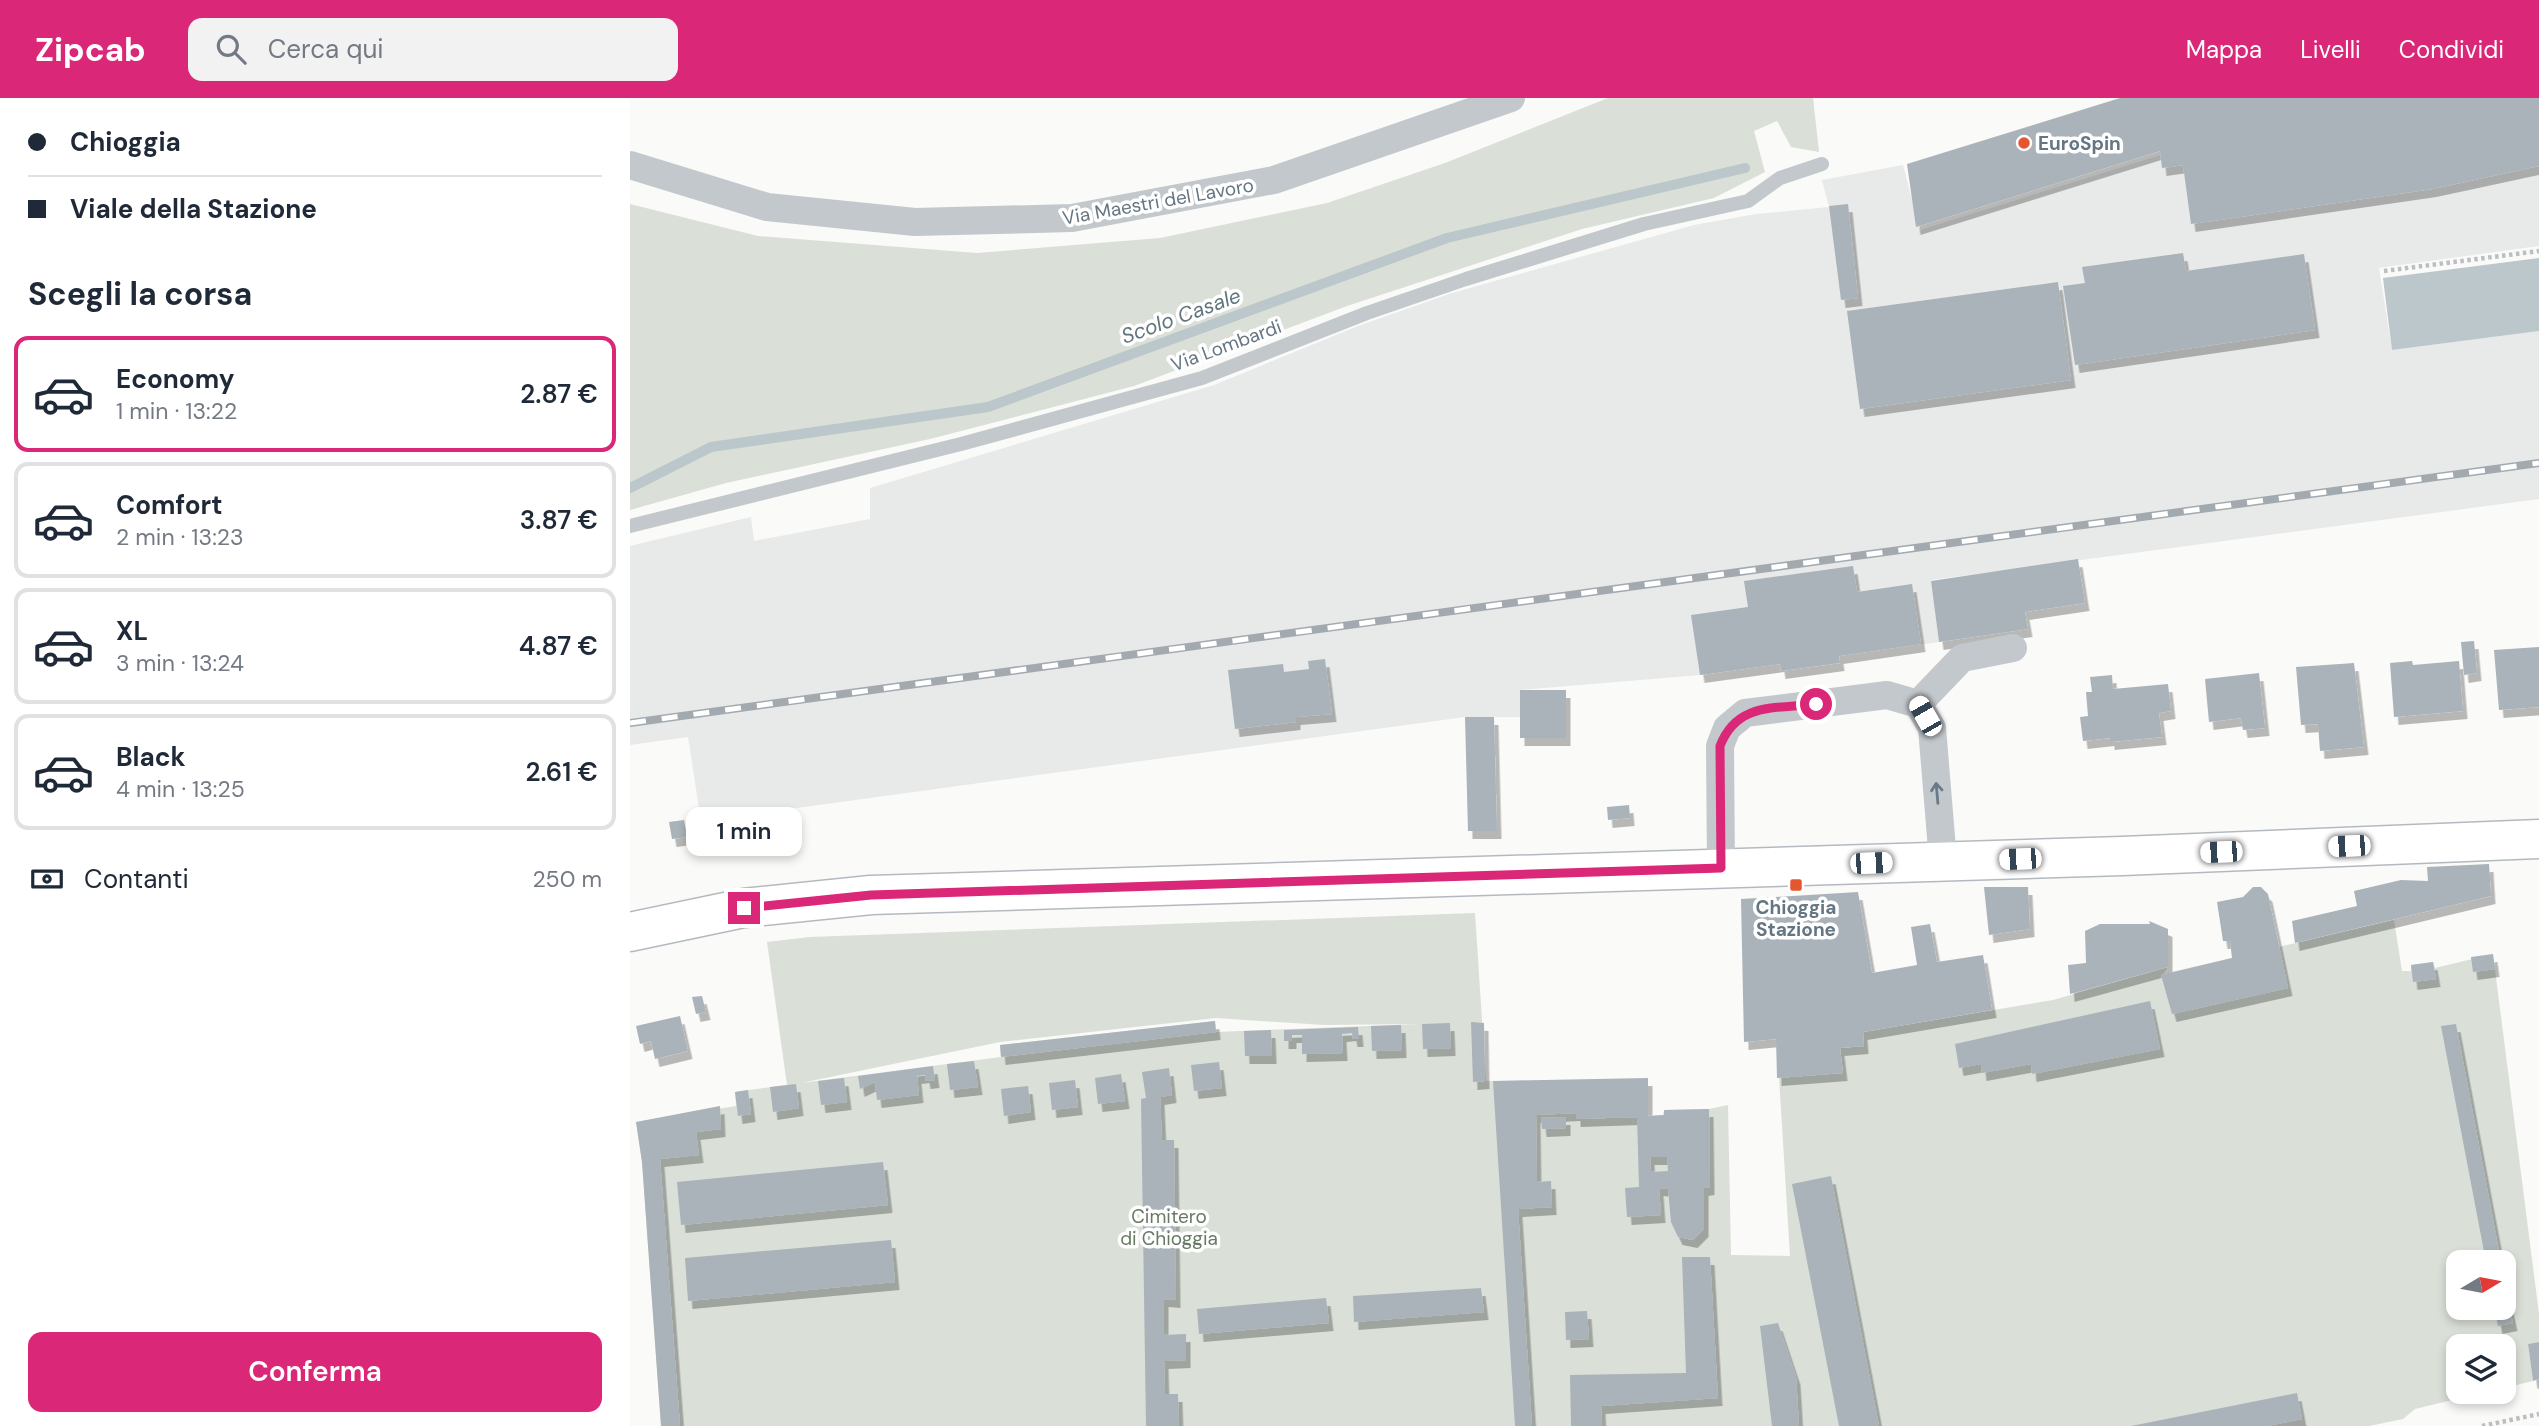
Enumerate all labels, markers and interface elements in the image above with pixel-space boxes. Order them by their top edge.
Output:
search box [188,18,678,81]
text: Zipcab [35,28,146,71]
icon: search [212,30,250,68]
text: Cerca qui [268,32,384,66]
text: Mappa [2186,34,2262,65]
text: Livelli [2300,34,2361,65]
text: Condividi [2399,34,2504,65]
text: Chioggia [70,125,181,159]
place label: EuroSpin [2038,131,2121,156]
marker: EuroSpin [2016,135,2032,151]
street label: Via Maestri del Lavoro [1061,172,1256,231]
text: Viale della Stazione [70,192,317,226]
text: Scegli la corsa [28,273,252,315]
water label: Scolo Casale [1117,281,1245,351]
street label: Via Lombardi [1167,314,1285,377]
text: Economy [116,362,234,396]
icon: car [32,363,95,426]
text: 2.87 € [520,377,598,411]
text: 1 min · 13:22 [116,396,237,426]
text: Comfort [116,488,222,522]
icon: car [32,489,95,552]
text: 3.87 € [520,503,598,537]
text: 2 min · 13:23 [116,522,244,552]
text: XL [116,614,148,648]
icon: car [32,615,95,678]
text: 4.87 € [519,629,598,663]
text: 3 min · 13:24 [116,648,244,678]
route start [1800,688,1832,720]
car [1906,693,1945,739]
text: Black [116,740,186,774]
icon: car [32,741,95,804]
text: 2.61 € [525,755,598,789]
text: 4 min · 13:25 [116,774,245,804]
one-way arrow [1930,782,1943,805]
callout: 1 min [686,806,802,856]
text: 1 min [717,816,771,846]
car [2328,835,2371,857]
car [2200,841,2243,863]
car [1999,848,2042,870]
car [1850,852,1893,874]
icon: cash [28,860,66,898]
text: Contanti [84,862,189,896]
text: 250 m [532,864,602,894]
marker: Chioggia Stazione [1788,877,1804,893]
route end [728,892,760,924]
place label: Chioggia Stazione [1756,895,1836,942]
park label: Cimitero di Chioggia [1120,1204,1218,1251]
north arrow [2446,1250,2516,1320]
map controls [2446,1250,2516,1404]
button: Conferma [28,1332,602,1412]
button: layers [2446,1334,2516,1404]

